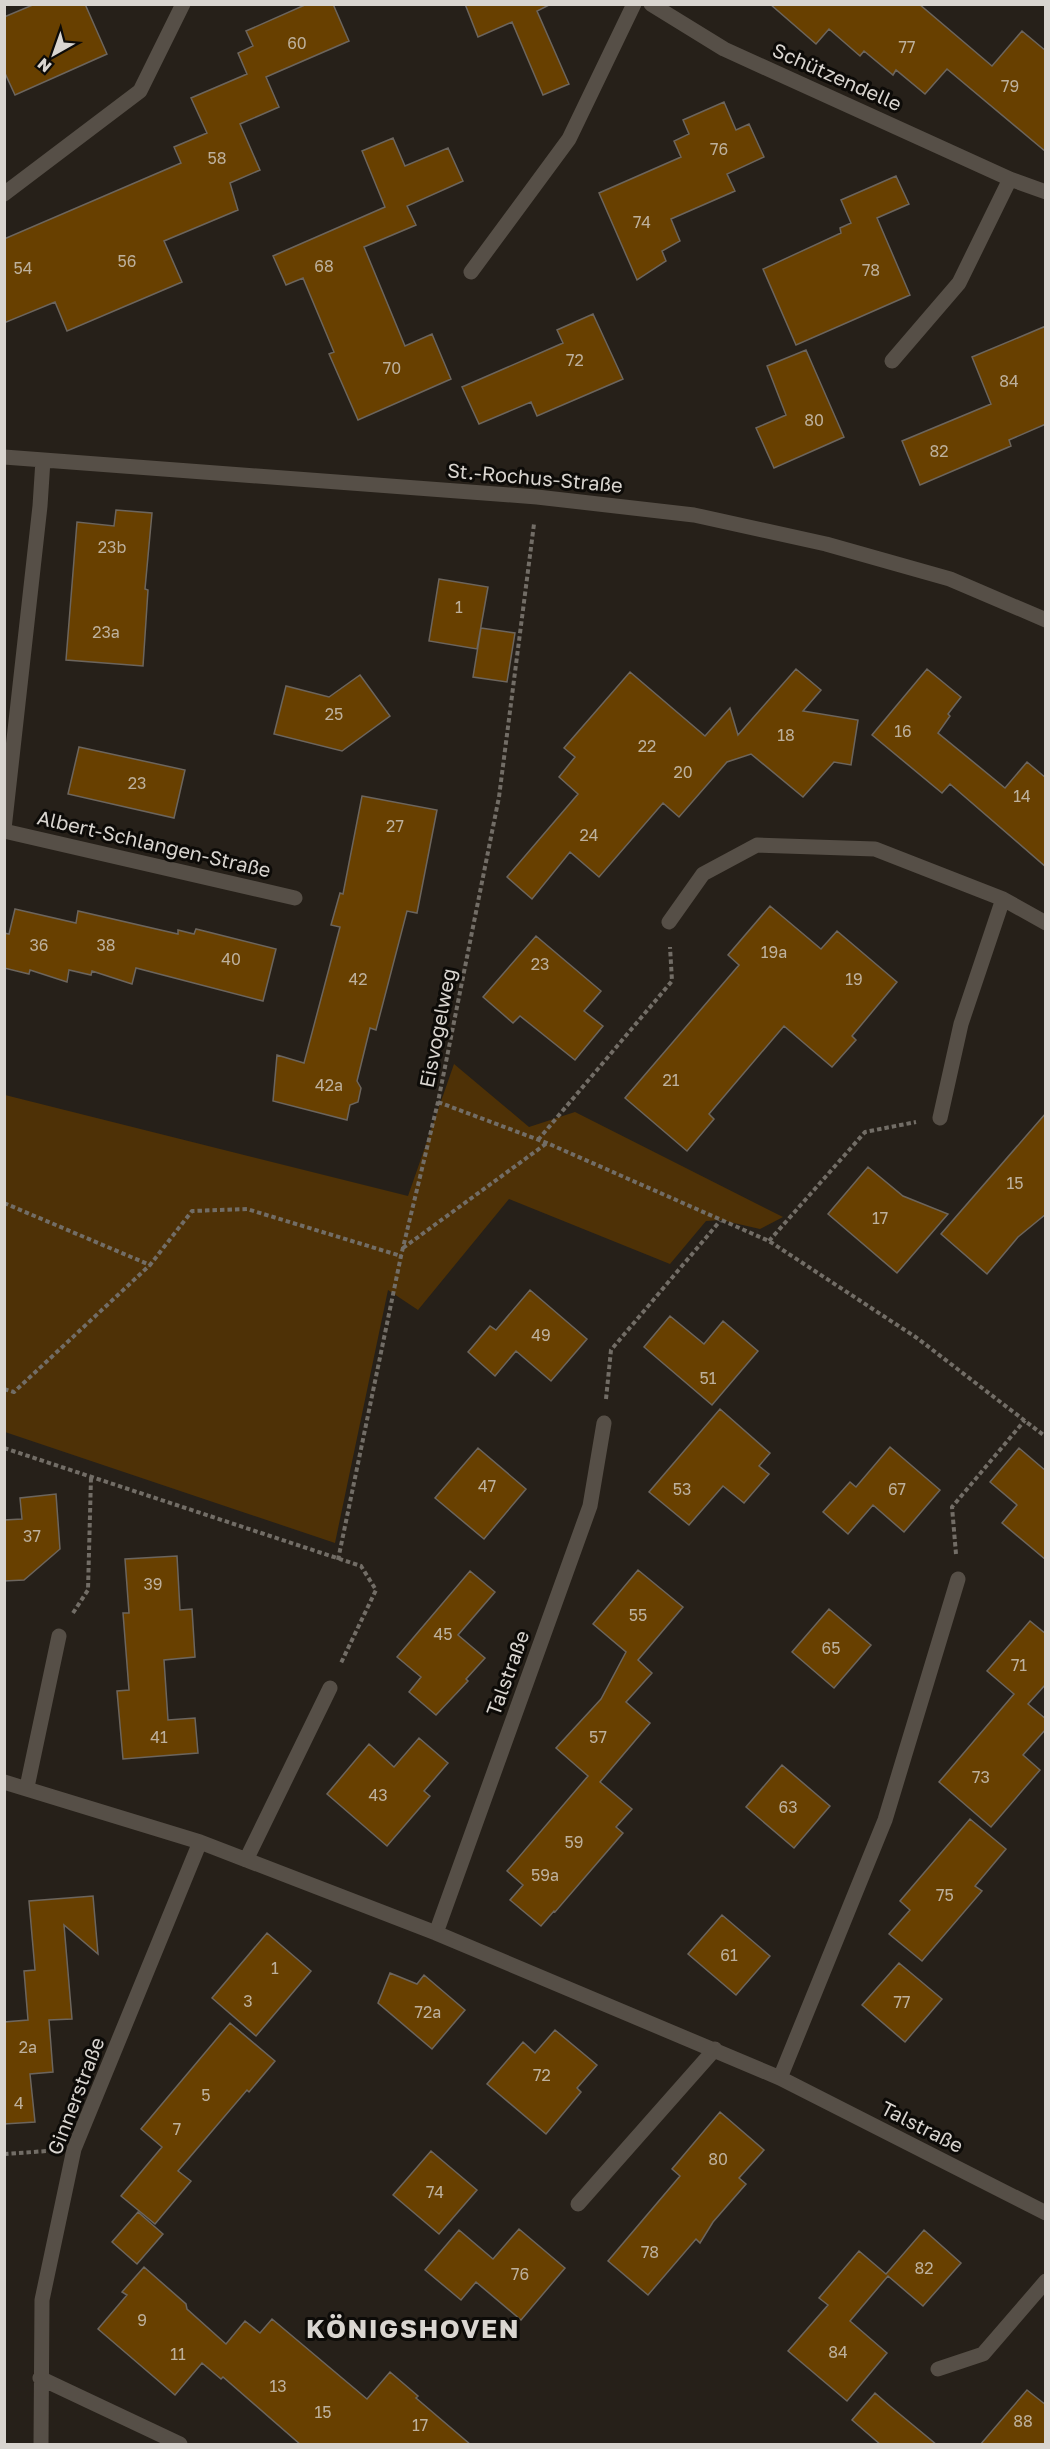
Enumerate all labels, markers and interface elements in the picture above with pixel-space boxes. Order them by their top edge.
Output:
north arrow [24,24,84,84]
house number: 60 [287,33,307,53]
street label: Schützendelle [769,37,906,115]
house number: 77 [899,37,915,57]
text: N [33,54,55,77]
house number: 79 [1001,76,1019,96]
house number: 76 [710,139,728,159]
house number: 58 [207,148,227,168]
house number: 74 [633,212,651,232]
house number: 56 [118,251,136,271]
house number: 68 [314,256,334,276]
house number: 54 [13,258,33,278]
house number: 78 [862,260,880,280]
house number: 72 [566,350,584,370]
house number: 70 [383,358,401,378]
house number: 84 [999,371,1019,391]
house number: 80 [804,410,824,430]
house number: 82 [929,441,949,461]
street label: St.-Rochus-Straße [446,457,624,497]
house number: 23b [98,537,126,557]
house number: 1 [455,597,463,617]
house number: 23a [92,622,120,642]
house number: 25 [325,704,343,724]
house number: 16 [894,721,912,741]
house number: 18 [777,725,795,745]
house number: 22 [638,736,656,756]
house number: 20 [673,762,693,782]
house number: 23 [128,773,146,793]
house number: 14 [1013,786,1031,806]
street label: Albert-Schlangen-Straße [35,804,273,882]
house number: 27 [386,816,404,836]
house number: 24 [579,825,599,845]
house number: 36 [29,935,49,955]
house number: 38 [96,935,116,955]
house number: 19a [761,942,787,962]
house number: 40 [221,949,241,969]
house number: 23 [531,954,549,974]
street label: Eisvogelweg [414,966,460,1089]
house number: 42 [348,969,368,989]
house number: 19 [845,969,863,989]
house number: 21 [662,1070,680,1090]
house number: 42a [315,1075,343,1095]
house number: 15 [1006,1173,1024,1193]
house number: 17 [872,1208,888,1228]
house number: 49 [531,1325,551,1345]
house number: 51 [699,1368,717,1388]
house number: 47 [478,1476,496,1496]
house number: 53 [673,1479,691,1499]
house number: 67 [888,1479,906,1499]
house number: 37 [23,1526,41,1546]
house number: 39 [143,1574,163,1594]
house number: 55 [629,1605,647,1625]
house number: 45 [433,1624,453,1644]
street label: Talstraße [481,1627,534,1719]
house number: 65 [822,1638,840,1658]
house number: 71 [1011,1655,1027,1675]
house number: 41 [150,1727,168,1747]
house number: 57 [589,1727,607,1747]
house number: 73 [972,1767,990,1787]
house number: 43 [368,1785,388,1805]
house number: 63 [778,1797,798,1817]
house number: 59 [565,1832,583,1852]
house number: 59a [531,1865,559,1885]
house number: 75 [936,1885,954,1905]
house number: 61 [720,1945,738,1965]
house number: 1 [271,1958,279,1978]
house number: 3 [243,1991,253,2011]
house number: 77 [894,1992,910,2012]
house number: 72a [415,2002,441,2022]
street label: Ginnerstraße [42,2033,109,2158]
house number: 2a [19,2037,37,2057]
house number: 72 [533,2065,551,2085]
house number: 5 [201,2085,211,2105]
house number: 4 [14,2093,24,2113]
street label: Talstraße [877,2095,968,2157]
house number: 7 [173,2119,181,2139]
house number: 80 [708,2149,728,2169]
house number: 74 [426,2182,444,2202]
house number: 78 [641,2242,659,2262]
house number: 82 [914,2258,934,2278]
house number: 76 [511,2264,529,2284]
house number: 9 [137,2310,147,2330]
district label: KÖNIGSHOVEN [306,2313,520,2344]
house number: 84 [828,2342,848,2362]
house number: 11 [170,2344,186,2364]
house number: 13 [269,2376,287,2396]
house number: 15 [314,2402,332,2422]
house number: 88 [1013,2411,1033,2431]
house number: 17 [412,2415,428,2435]

